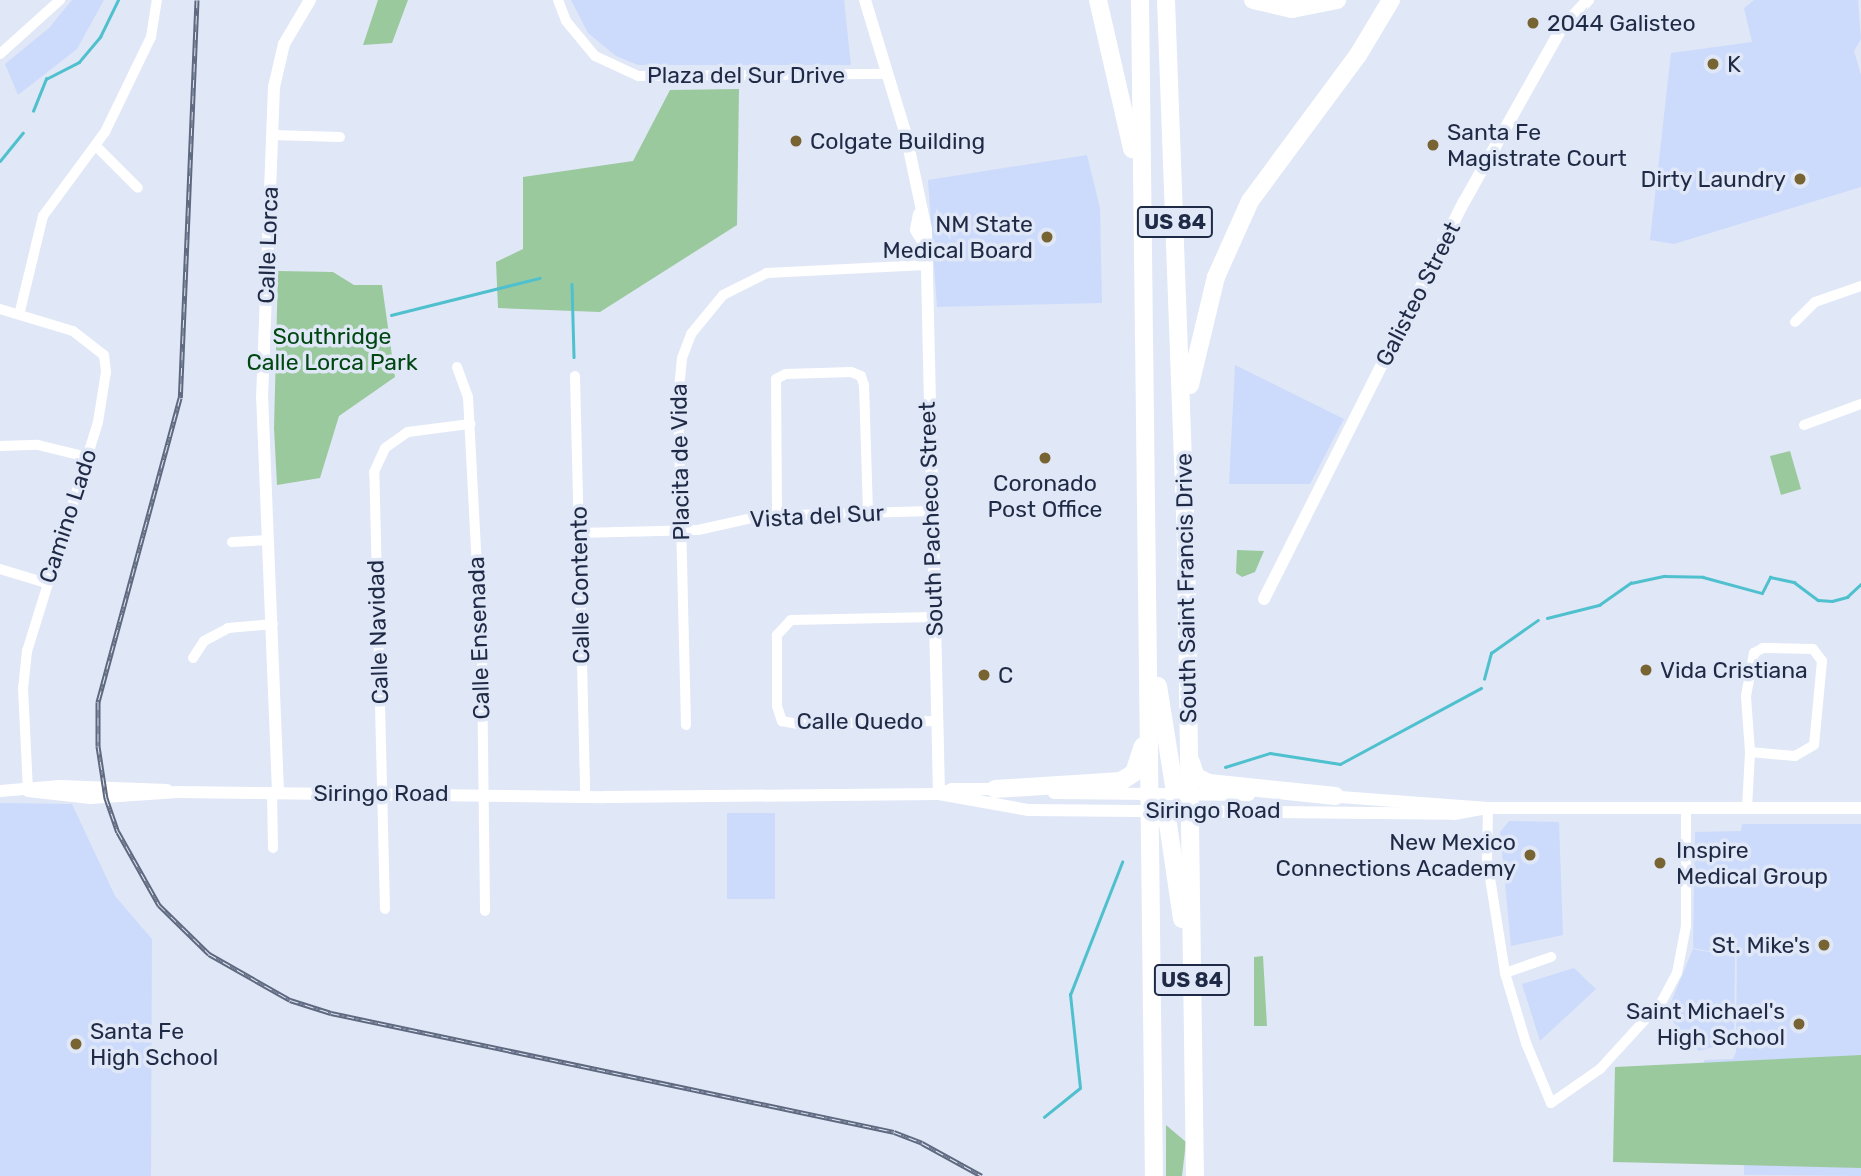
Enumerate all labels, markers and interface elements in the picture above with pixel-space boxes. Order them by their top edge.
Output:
place label: 2044 Galisteo [1547,9,1696,37]
marker: 2044 Galisteo [1525,15,1541,31]
place label: K [1727,50,1741,78]
marker: K [1705,56,1721,72]
street label: Plaza del Sur Drive [647,61,845,89]
place label: Santa Fe Magistrate Court [1447,118,1627,172]
place label: Colgate Building [810,127,985,155]
marker: Colgate Building [788,133,804,149]
marker: Santa Fe Magistrate Court [1425,137,1441,153]
place label: Dirty Laundry [1640,165,1786,193]
marker: Dirty Laundry [1792,171,1808,187]
street label: Calle Lorca [252,186,284,304]
road number: US 84 [1136,204,1214,240]
place label: NM State Medical Board [883,210,1033,264]
street label: Galisteo Street [1370,217,1466,371]
marker: NM State Medical Board [1039,229,1055,245]
park label: Southridge Calle Lorca Park [246,322,418,376]
street label: Placita de Vida [665,383,695,541]
street label: South Pacheco Street [913,401,949,637]
street label: Camino Lado [33,445,103,587]
marker: Coronado Post Office [1037,450,1053,466]
street label: South Saint Francis Drive [1170,453,1202,723]
place label: Coronado Post Office [988,469,1102,523]
street label: Vista del Sur [749,499,885,533]
street label: Calle Contento [565,506,595,664]
street label: Calle Ensenada [462,556,496,720]
street label: Calle Navidad [362,559,394,705]
place label: Vida Cristiana [1660,656,1808,684]
place label: C [998,661,1013,689]
marker: Vida Cristiana [1638,662,1654,678]
marker: C [976,667,992,683]
street label: Calle Quedo [797,707,923,735]
street label: Siringo Road [313,779,449,807]
street label: Siringo Road [1145,796,1281,824]
place label: New Mexico Connections Academy [1275,828,1516,882]
place label: Inspire Medical Group [1676,836,1828,890]
marker: New Mexico Connections Academy [1522,847,1538,863]
marker: Inspire Medical Group [1650,853,1670,873]
place label: St. Mike's [1712,931,1810,959]
marker: St. Mike's [1816,937,1832,953]
road number: US 84 [1154,962,1230,998]
place label: Saint Michael's High School [1626,997,1785,1051]
marker: Saint Michael's High School [1791,1016,1807,1032]
place label: Santa Fe High School [90,1017,218,1071]
marker: Santa Fe High School [68,1036,84,1052]

